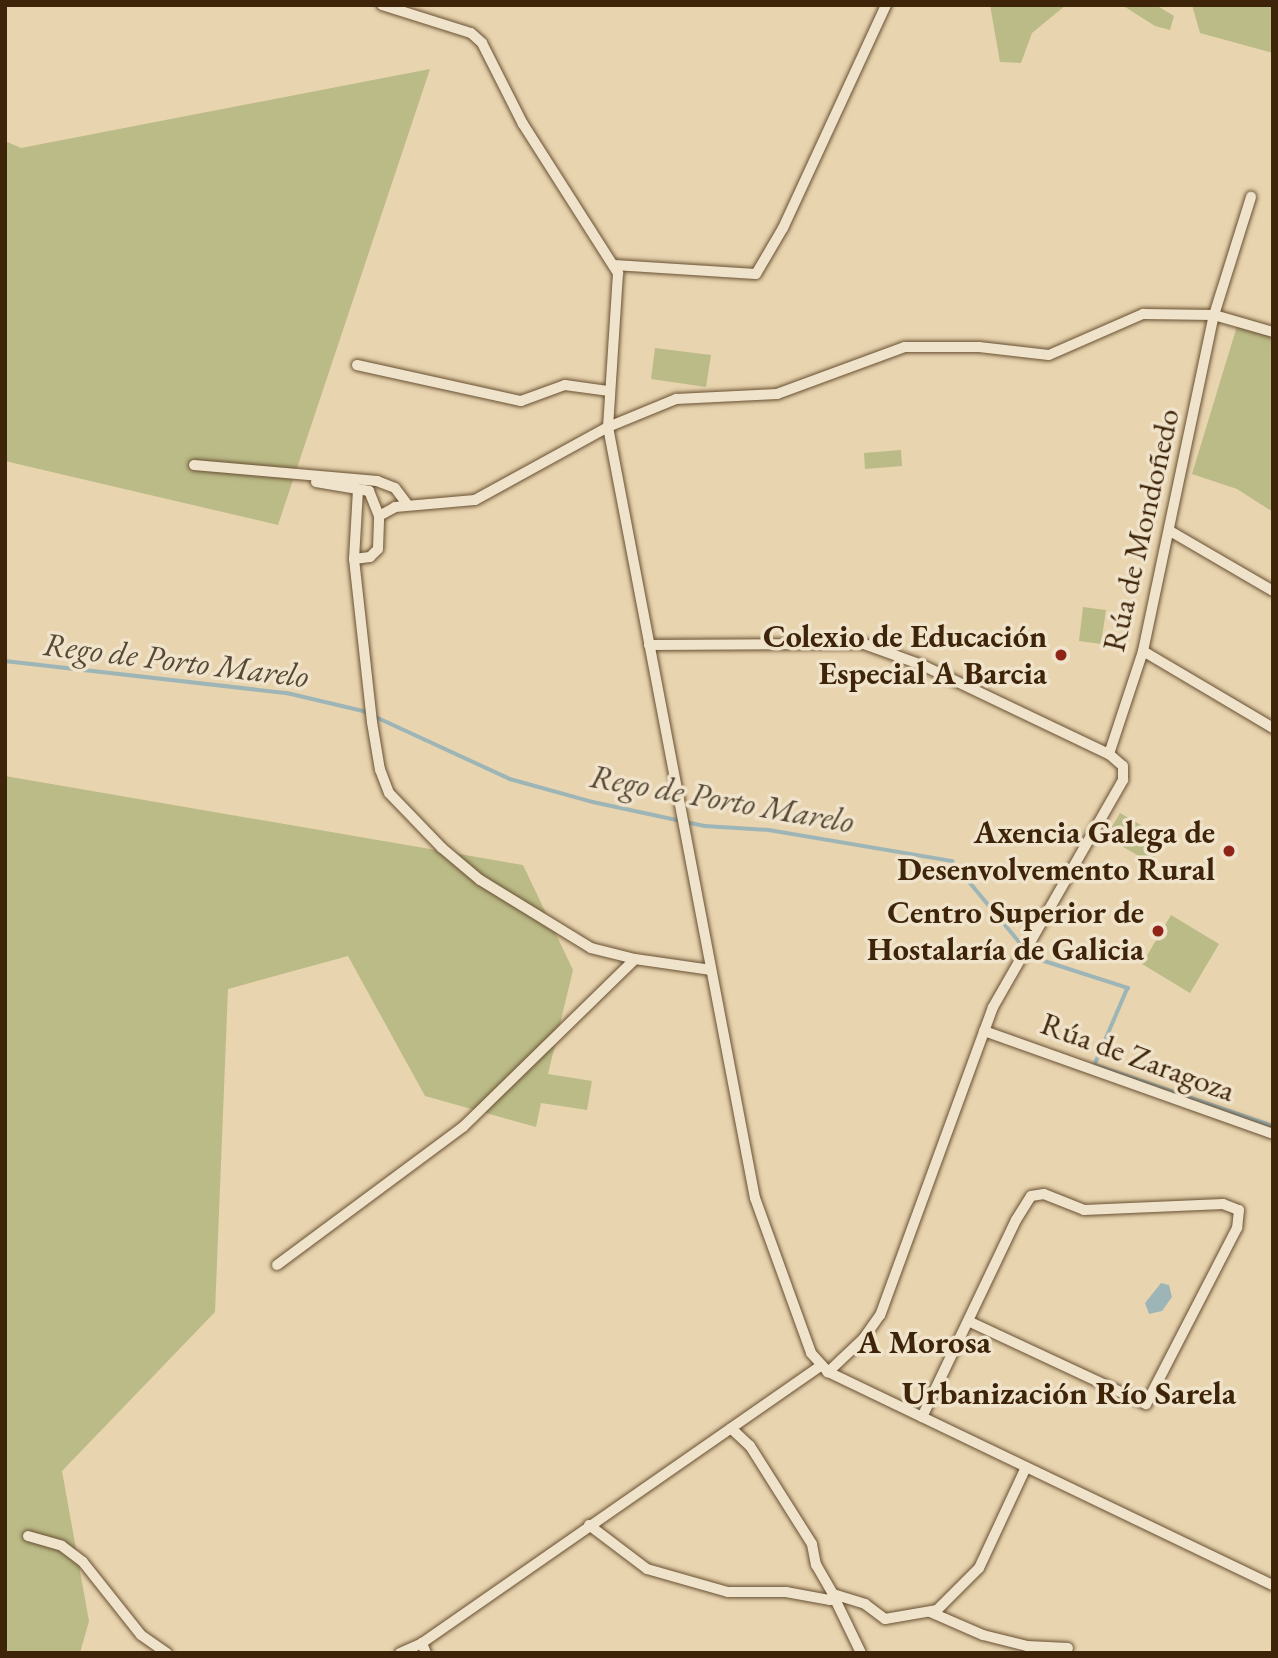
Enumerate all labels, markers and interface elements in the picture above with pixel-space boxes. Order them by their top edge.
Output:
street label: Rúa de Mondoñedo [1094,405,1188,655]
place label: Colexio de Educación Especial A Barcia [763,618,1047,693]
water label: Rego de Porto Marelo [41,624,311,696]
marker: Colexio de Educación Especial A Barcia [1053,647,1069,663]
water label: Rego de Porto Marelo [587,756,857,842]
place label: Axencia Galega de Desenvolvemento Rural [897,814,1215,889]
marker: Axencia Galega de Desenvolvemento Rural [1221,843,1237,859]
place label: Centro Superior de Hostalaría de Galicia [867,894,1144,969]
marker: Centro Superior de Hostalaría de Galicia [1150,923,1166,939]
street label: Rúa de Zaragoza [1036,1004,1240,1110]
district label: A Morosa [857,1322,991,1362]
district label: Urbanización Río Sarela [902,1373,1236,1413]

